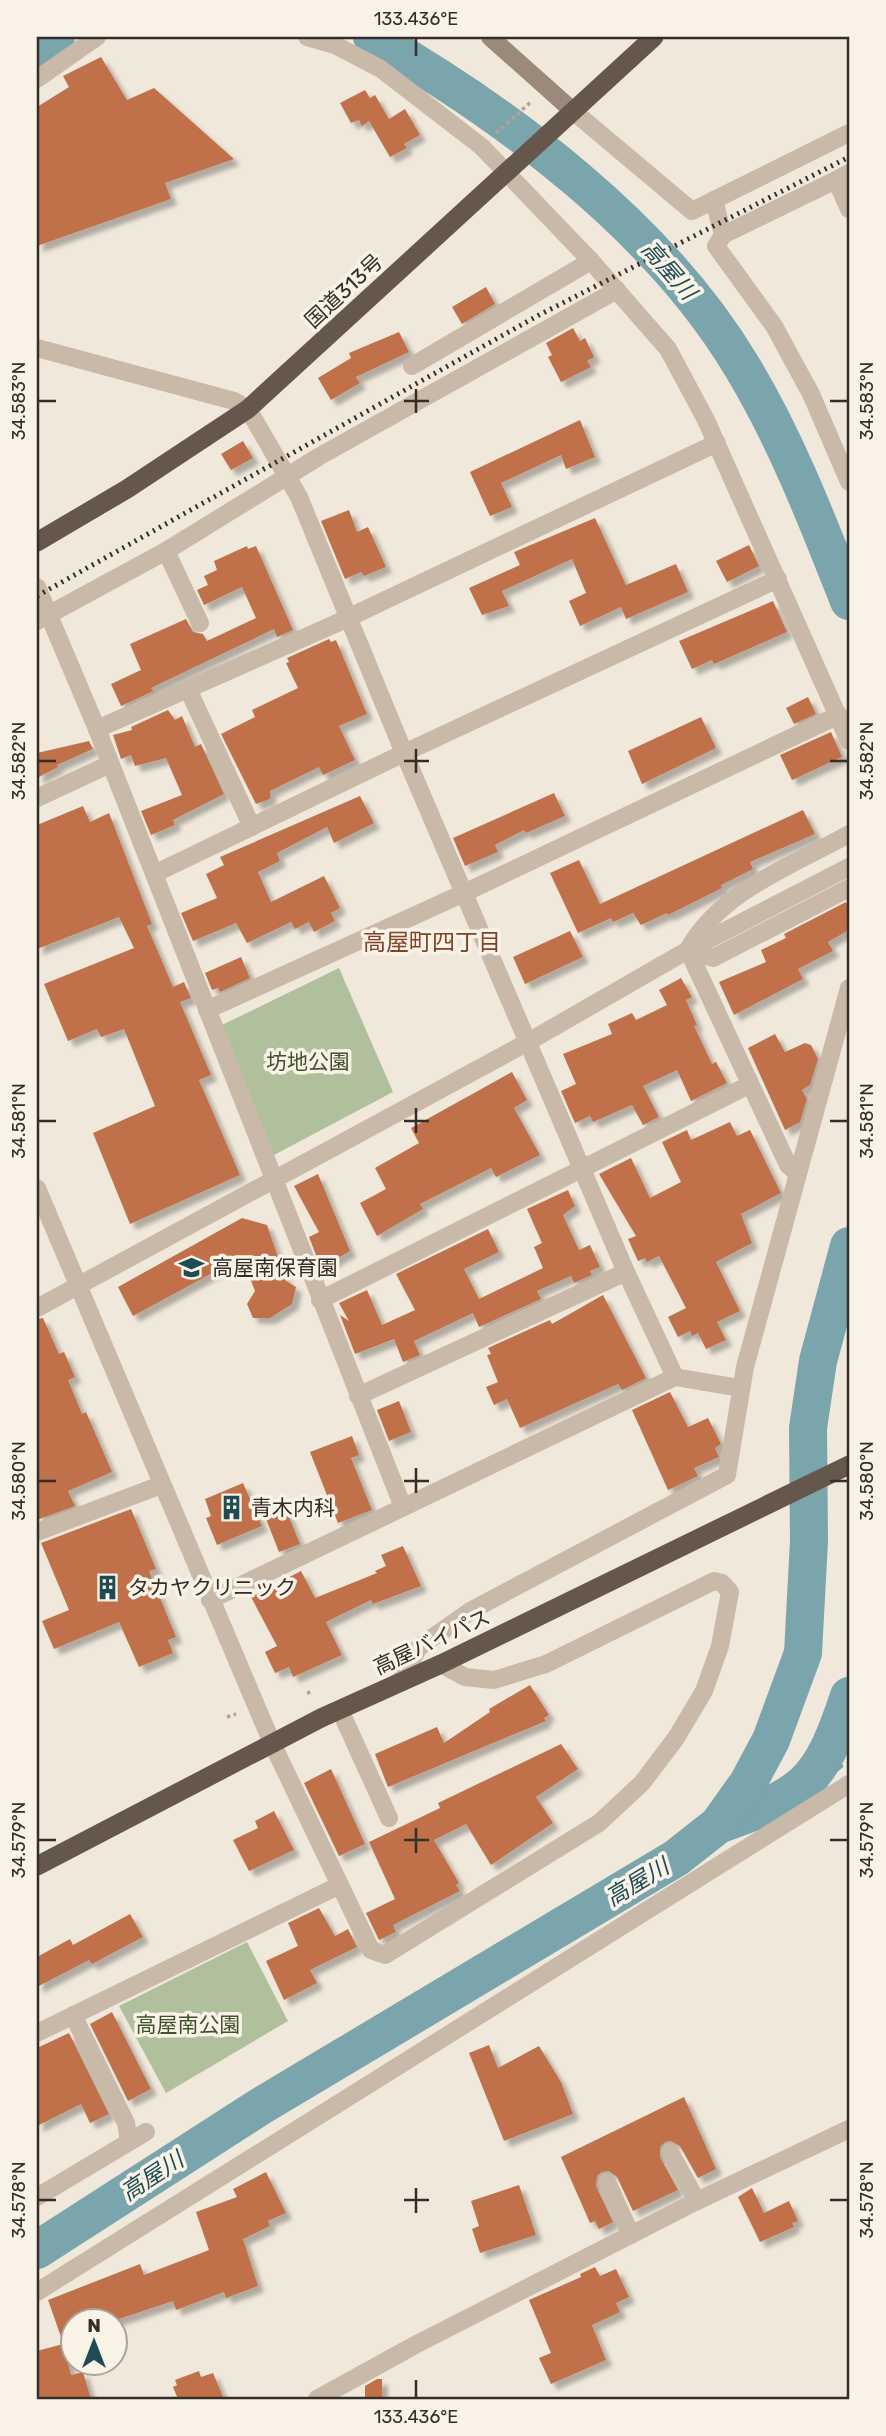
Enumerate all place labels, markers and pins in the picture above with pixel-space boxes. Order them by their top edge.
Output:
school or university icon: 高屋南保育園 [178,1254,206,1282]
place label: 高屋南保育園 [212,1255,338,1280]
building icon: 青木内科 [217,1494,245,1522]
place label: 青木内科 [251,1495,335,1520]
building icon: タカヤクリニック [94,1574,122,1602]
place label: タカヤクリニック [128,1575,296,1600]

